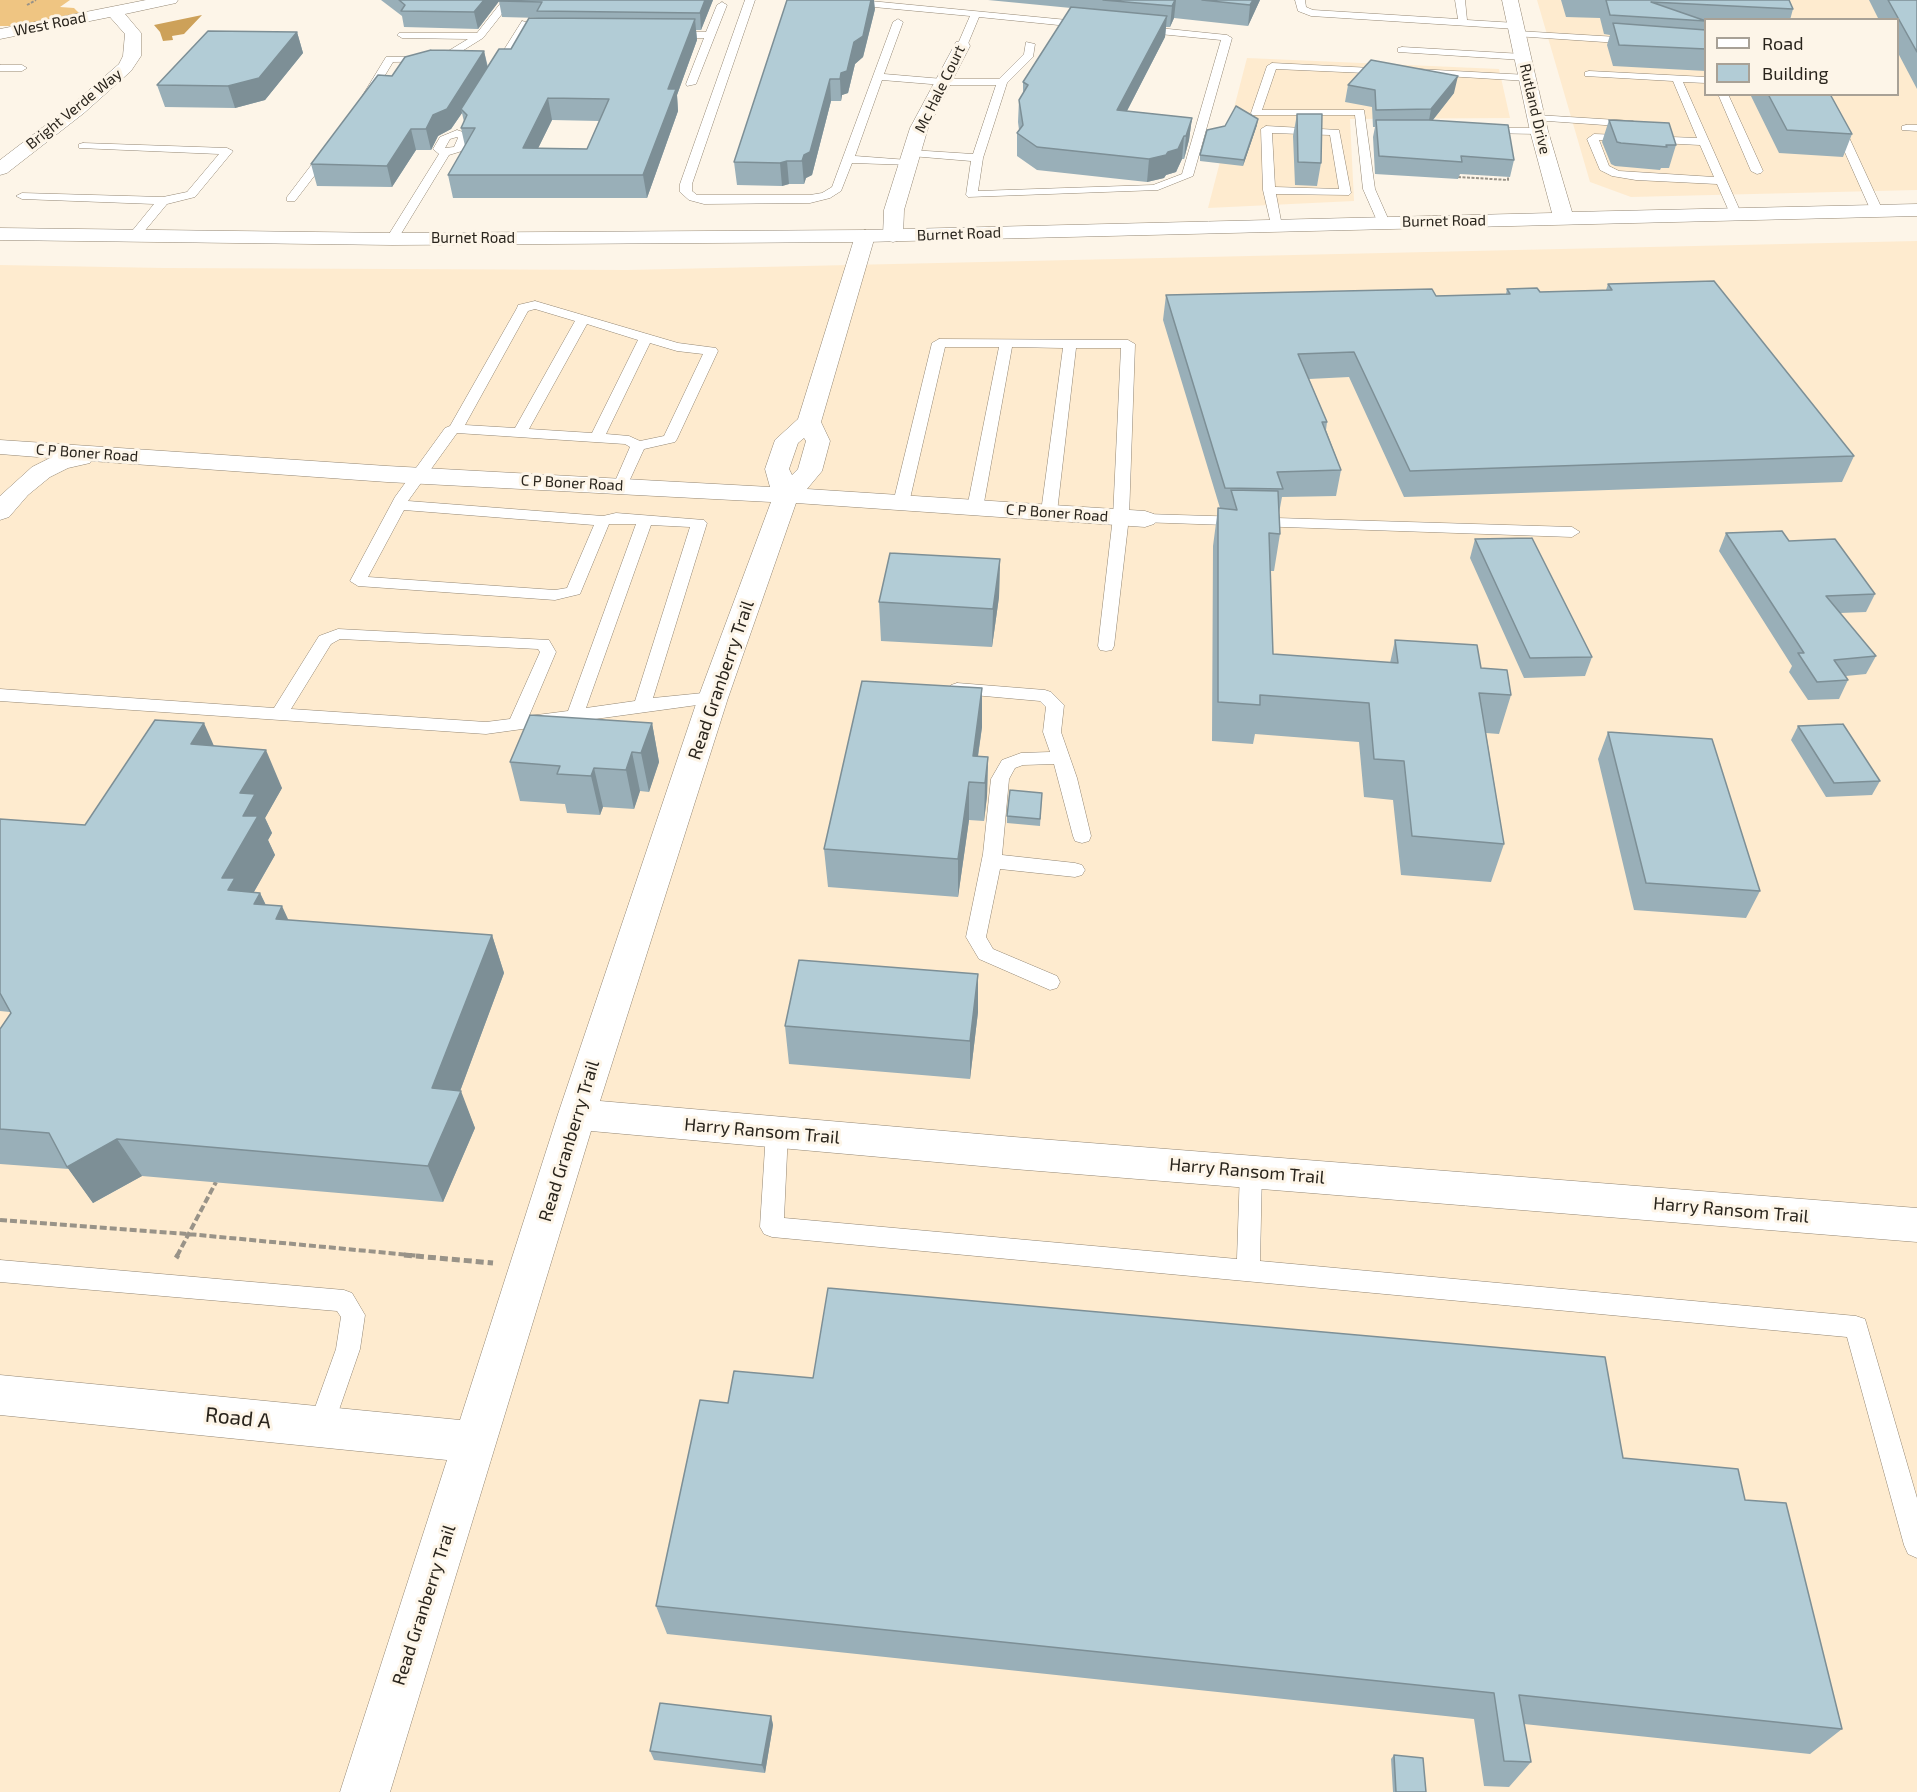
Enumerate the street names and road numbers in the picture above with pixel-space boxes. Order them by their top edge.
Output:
street label: West Road [12,8,88,40]
street label: Mc Hale Court [911,42,969,136]
street label: Rutland Drive [1516,62,1554,156]
street label: Bright Verde Way [23,65,125,153]
street label: Burnet Road [1402,211,1486,231]
street label: Burnet Road [917,224,1001,244]
street label: Burnet Road [431,229,515,247]
street label: C P Boner Road [35,440,139,466]
street label: C P Boner Road [520,471,624,495]
street label: C P Boner Road [1005,500,1109,526]
street label: Read Granberry Trail [684,597,758,763]
street label: Read Granberry Trail [534,1058,604,1224]
street label: Harry Ransom Trail [683,1113,841,1149]
street label: Harry Ransom Trail [1168,1153,1326,1189]
street label: Harry Ransom Trail [1652,1192,1810,1228]
street label: Road A [204,1402,272,1434]
street label: Read Granberry Trail [388,1522,460,1688]

